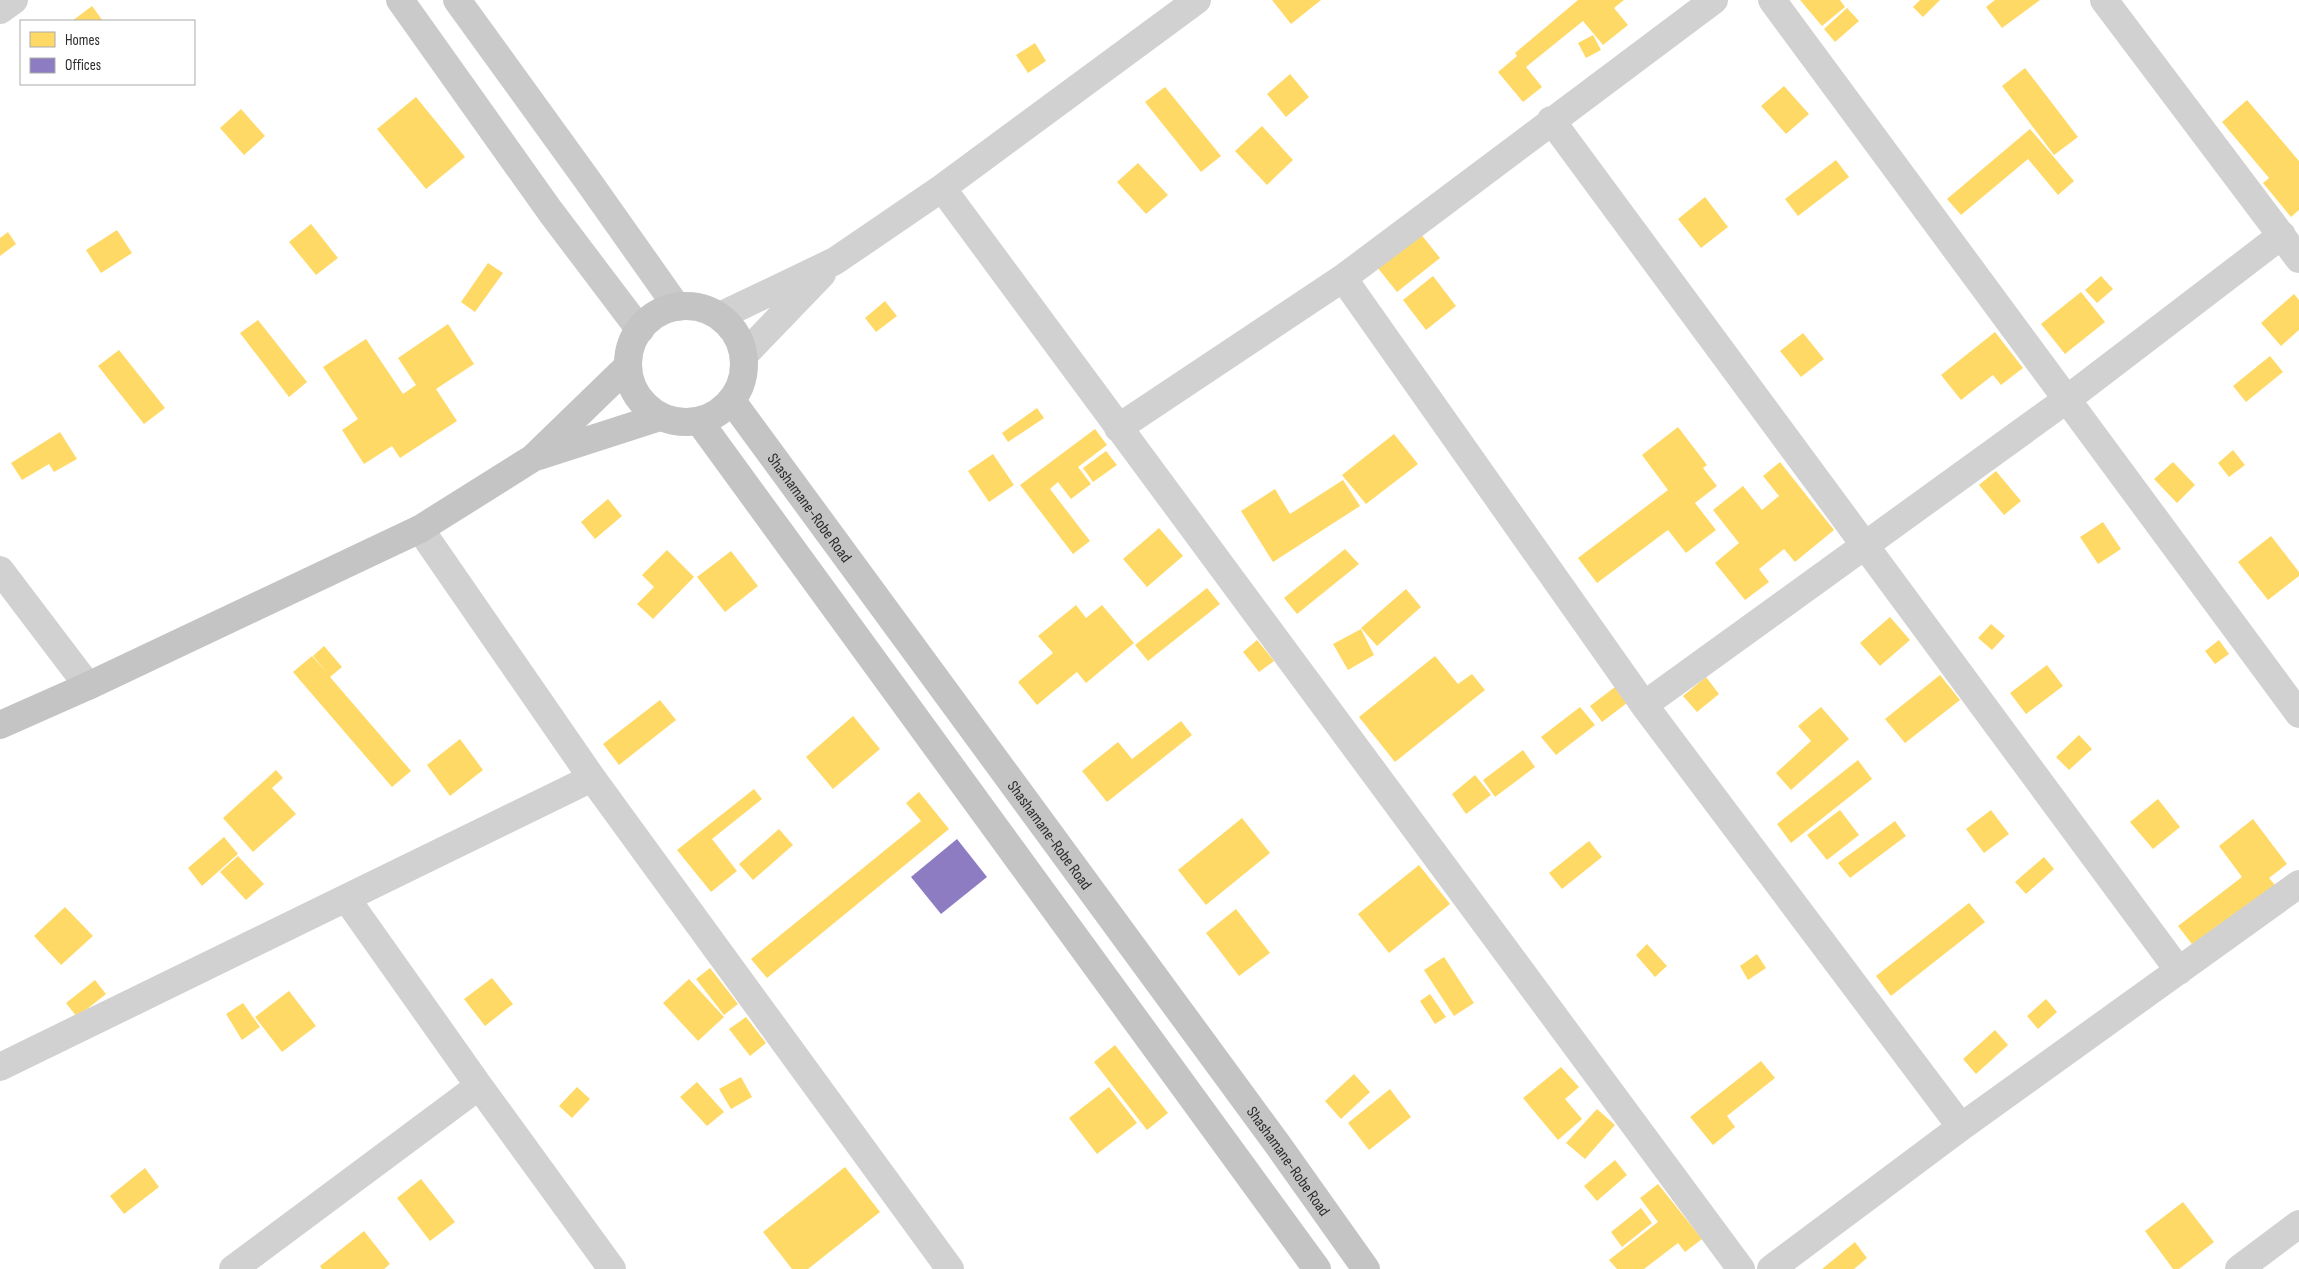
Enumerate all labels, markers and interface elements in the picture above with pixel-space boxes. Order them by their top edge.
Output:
legend [20,20,195,85]
text: Homes [65,31,100,50]
text: Offices [65,56,101,75]
street label: Shashamane-Robe Road [763,450,855,567]
street label: Shashamane-Robe Road [1003,777,1095,894]
street label: Shashamane-Robe Road [1242,1103,1333,1220]

